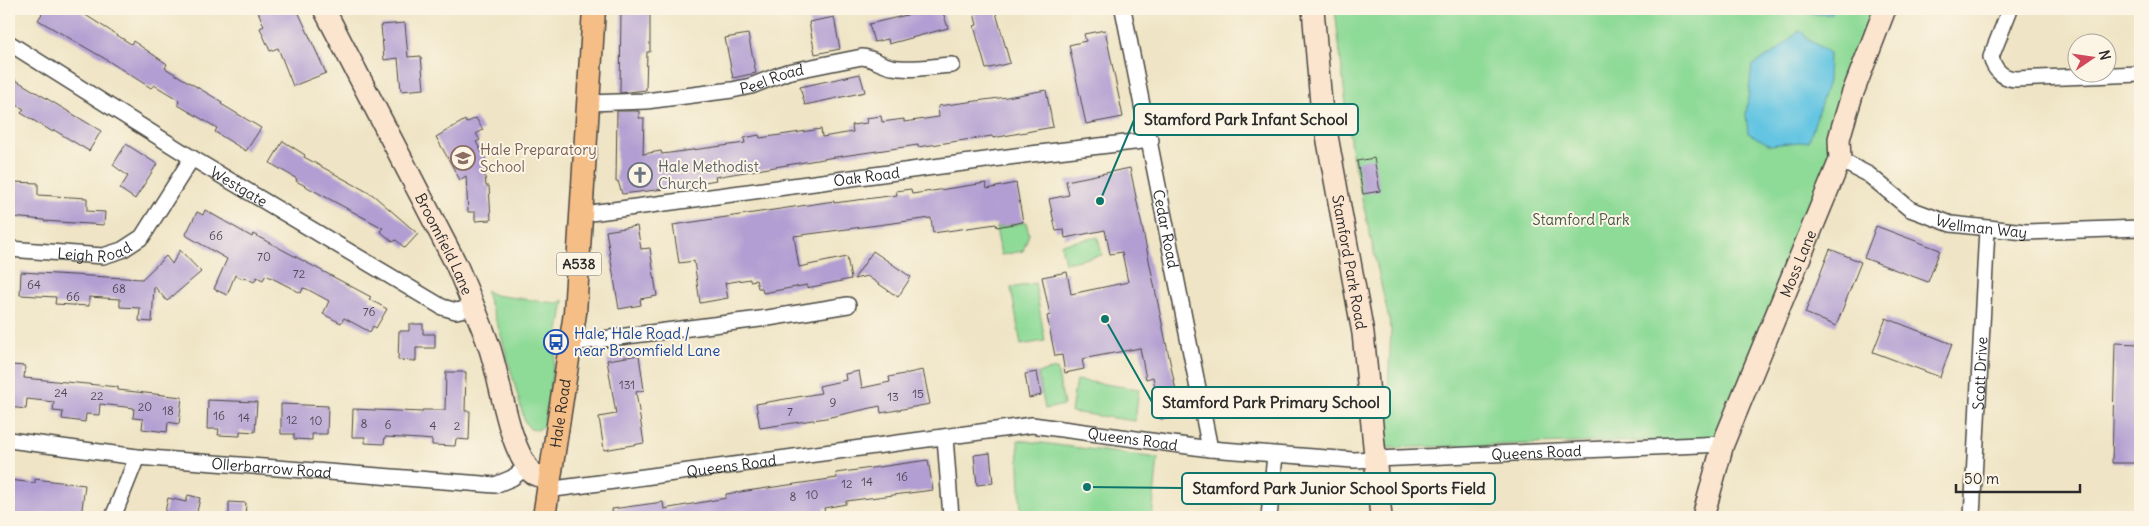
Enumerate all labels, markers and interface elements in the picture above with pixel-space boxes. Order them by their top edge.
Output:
north arrow [2066,32,2116,82]
text: N [2095,48,2115,62]
street label: Peel Road [738,59,805,98]
callout: Stamford Park Infant School [1134,104,1358,135]
text: Stamford Park Infant School [1144,109,1348,129]
place label: Hale Preparatory School [480,140,597,176]
school or university icon: Hale Preparatory School [450,145,476,171]
place label: Hale Methodist Church [658,157,759,193]
street label: Westgate [207,162,271,210]
church icon: Hale Methodist Church [627,162,653,188]
street label: Oak Road [832,162,901,190]
street label: Cedar Road [1149,188,1184,270]
street label: Broomfield Lane [411,190,477,298]
street label: Stamford Park Road [1328,193,1372,331]
park label: Stamford Park [1532,210,1630,229]
street label: Wellman Way [1933,210,2028,242]
street label: Moss Lane [1775,227,1820,300]
house number: 66 [209,228,223,243]
street label: Leigh Road [57,237,135,266]
house number: 70 [257,249,271,264]
road number: A538 [556,252,602,276]
house number: 72 [293,266,306,281]
house number: 64 [27,277,41,292]
house number: 68 [112,281,126,296]
house number: 66 [66,289,80,304]
house number: 76 [363,304,375,319]
place label: Hale, Hale Road / near Broomfield Lane [574,324,720,360]
bus stop icon: Hale, Hale Road / near Broomfield Lane [543,329,569,355]
street label: Scott Drive [1968,336,1991,410]
street label: Hale Road [545,377,574,449]
house number: 131 [619,377,635,392]
house number: 24 [54,385,68,400]
house number: 15 [912,386,924,401]
callout: Stamford Park Primary School [1152,387,1390,418]
house number: 22 [90,388,104,403]
house number: 13 [887,389,899,404]
text: Stamford Park Primary School [1162,392,1380,413]
house number: 9 [830,395,837,410]
house number: 20 [138,399,152,414]
house number: 18 [162,403,174,418]
house number: 7 [787,404,793,419]
house number: 16 [213,408,225,423]
house number: 14 [238,410,250,425]
house number: 12 [286,412,298,427]
house number: 10 [310,413,322,428]
house number: 8 [361,416,368,431]
house number: 6 [385,417,392,432]
house number: 4 [430,418,437,433]
house number: 2 [454,418,461,433]
street label: Queens Road [1087,423,1179,454]
street label: Queens Road [1491,441,1582,464]
street label: Queens Road [685,450,778,481]
street label: Ollerbarrow Road [211,453,332,482]
scale bar [1956,461,2080,493]
house number: 16 [896,469,908,484]
text: 50 m [1964,469,1999,488]
callout: Stamford Park Junior School Sports Field [1182,473,1495,504]
house number: 14 [861,474,873,489]
house number: 12 [841,476,853,491]
text: Stamford Park Junior School Sports Field [1192,478,1486,499]
house number: 10 [806,487,818,502]
house number: 8 [790,489,797,504]

